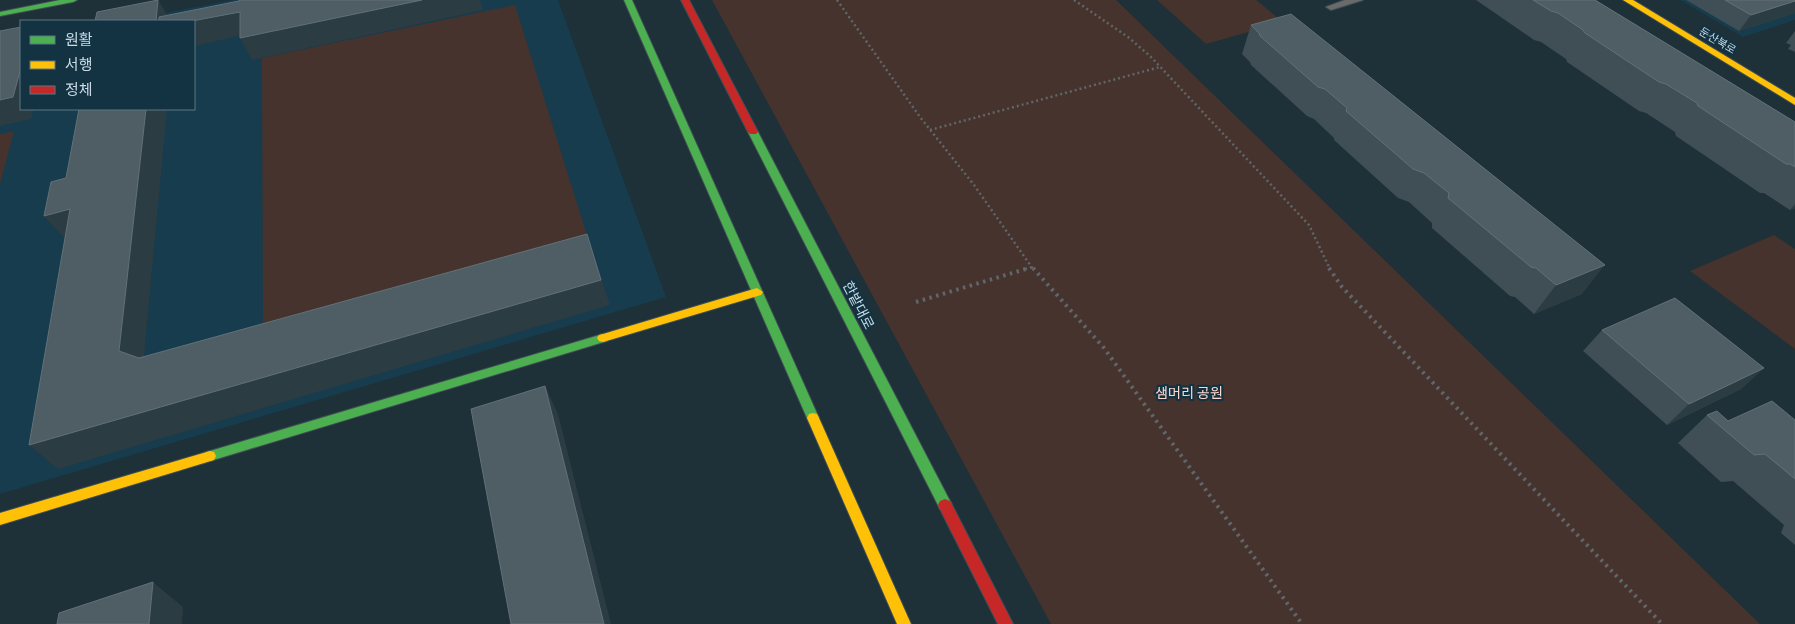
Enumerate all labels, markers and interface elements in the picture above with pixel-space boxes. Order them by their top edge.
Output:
legend [20,20,195,110]
street label: 둔산북로 [1697,24,1739,56]
text: 원활 [65,30,93,48]
text: 서행 [65,55,93,73]
text: 정체 [65,80,93,98]
street label: 한밭대로 [840,278,878,332]
park label: 샘머리 공원 [1155,384,1223,401]

